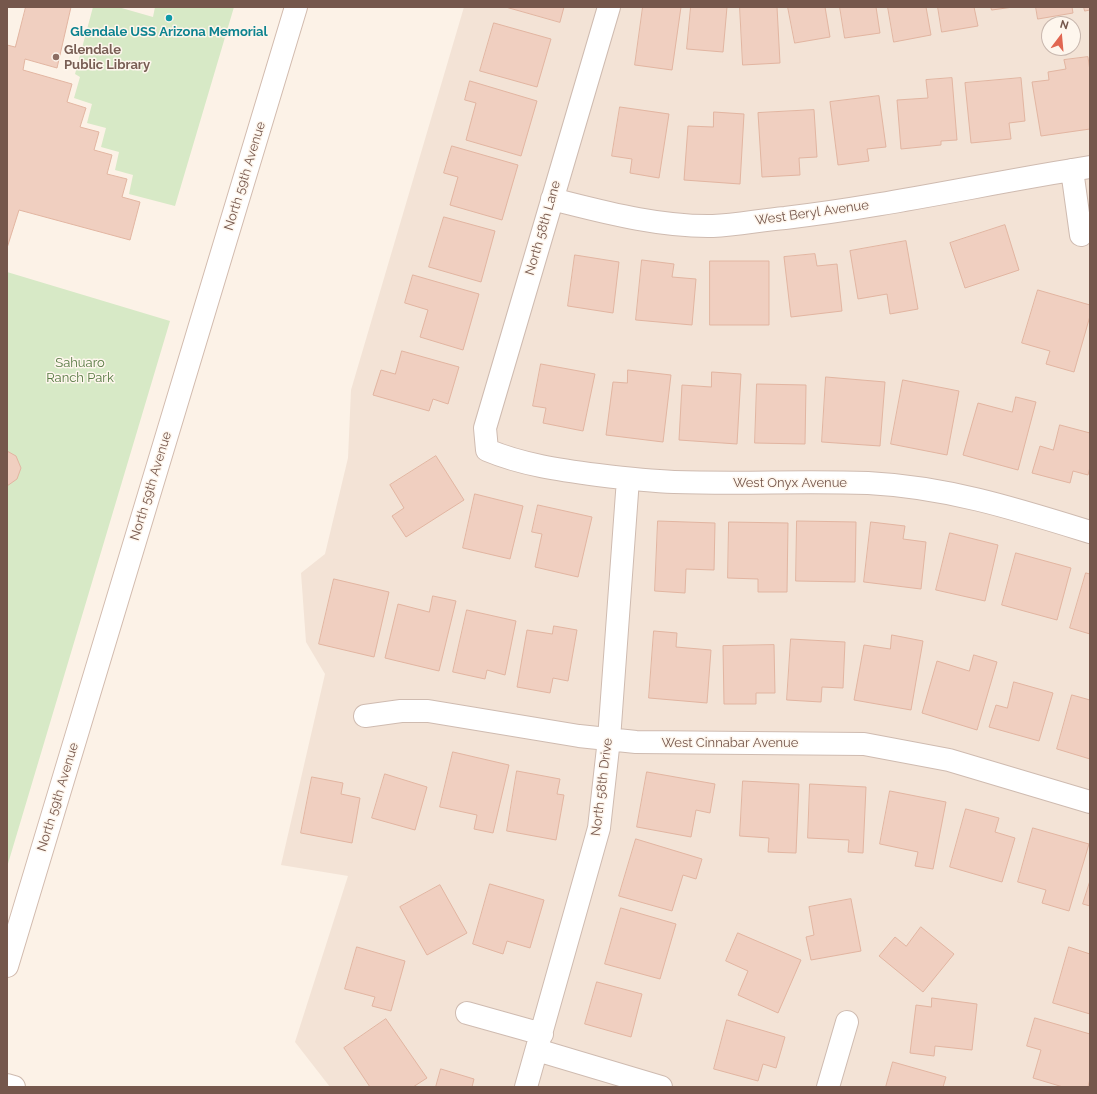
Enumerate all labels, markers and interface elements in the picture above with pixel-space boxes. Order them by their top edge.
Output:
marker: Glendale USS Arizona Memorial [164,13,174,23]
north arrow [1041,16,1081,56]
text: N [1058,18,1070,32]
place label: Glendale USS Arizona Memorial [70,24,268,40]
place label: Glendale Public Library [64,42,150,73]
marker: Glendale Public Library [51,52,61,62]
street label: North 59th Avenue [221,120,269,232]
street label: North 58th Lane [522,179,564,277]
street label: West Beryl Avenue [754,197,870,229]
park label: Sahuaro Ranch Park [46,355,114,386]
street label: North 59th Avenue [127,430,175,542]
street label: West Onyx Avenue [733,475,847,491]
street label: West Cinnabar Avenue [662,735,798,751]
street label: North 58th Drive [588,737,616,837]
street label: North 59th Avenue [34,741,82,853]

